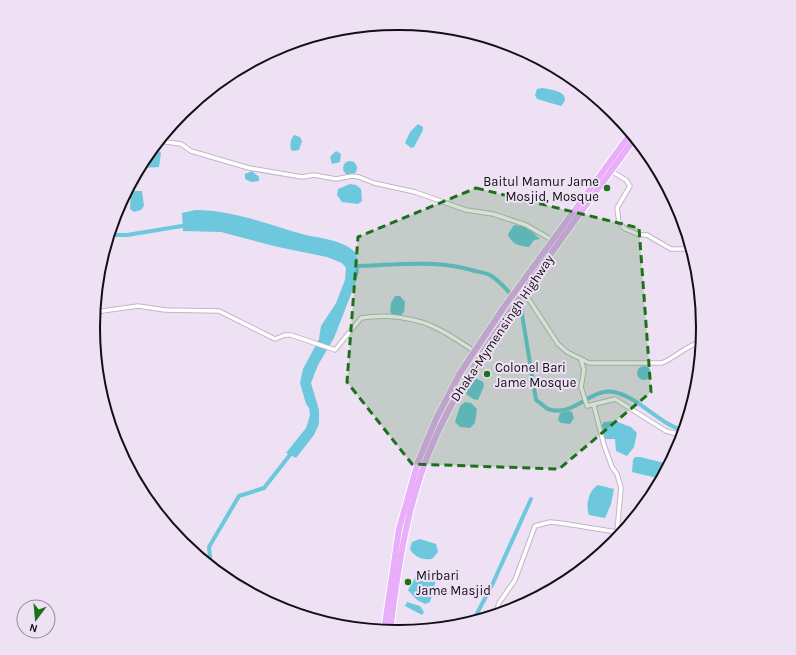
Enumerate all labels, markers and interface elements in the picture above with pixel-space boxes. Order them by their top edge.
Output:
place label: Baitul Mamur Jame Mosjid, Mosque [483,174,599,205]
marker: Baitul Mamur Jame Mosjid, Mosque [602,183,612,193]
street label: Dhaka-Mymensingh Highway [447,252,557,404]
place label: Colonel Bari Jame Mosque [495,360,577,391]
marker: Colonel Bari Jame Mosque [482,369,492,379]
place label: Mirbari Jame Masjid [416,568,491,598]
marker: Mirbari Jame Masjid [403,577,413,587]
north arrow [16,599,56,639]
text: N [28,621,39,635]

